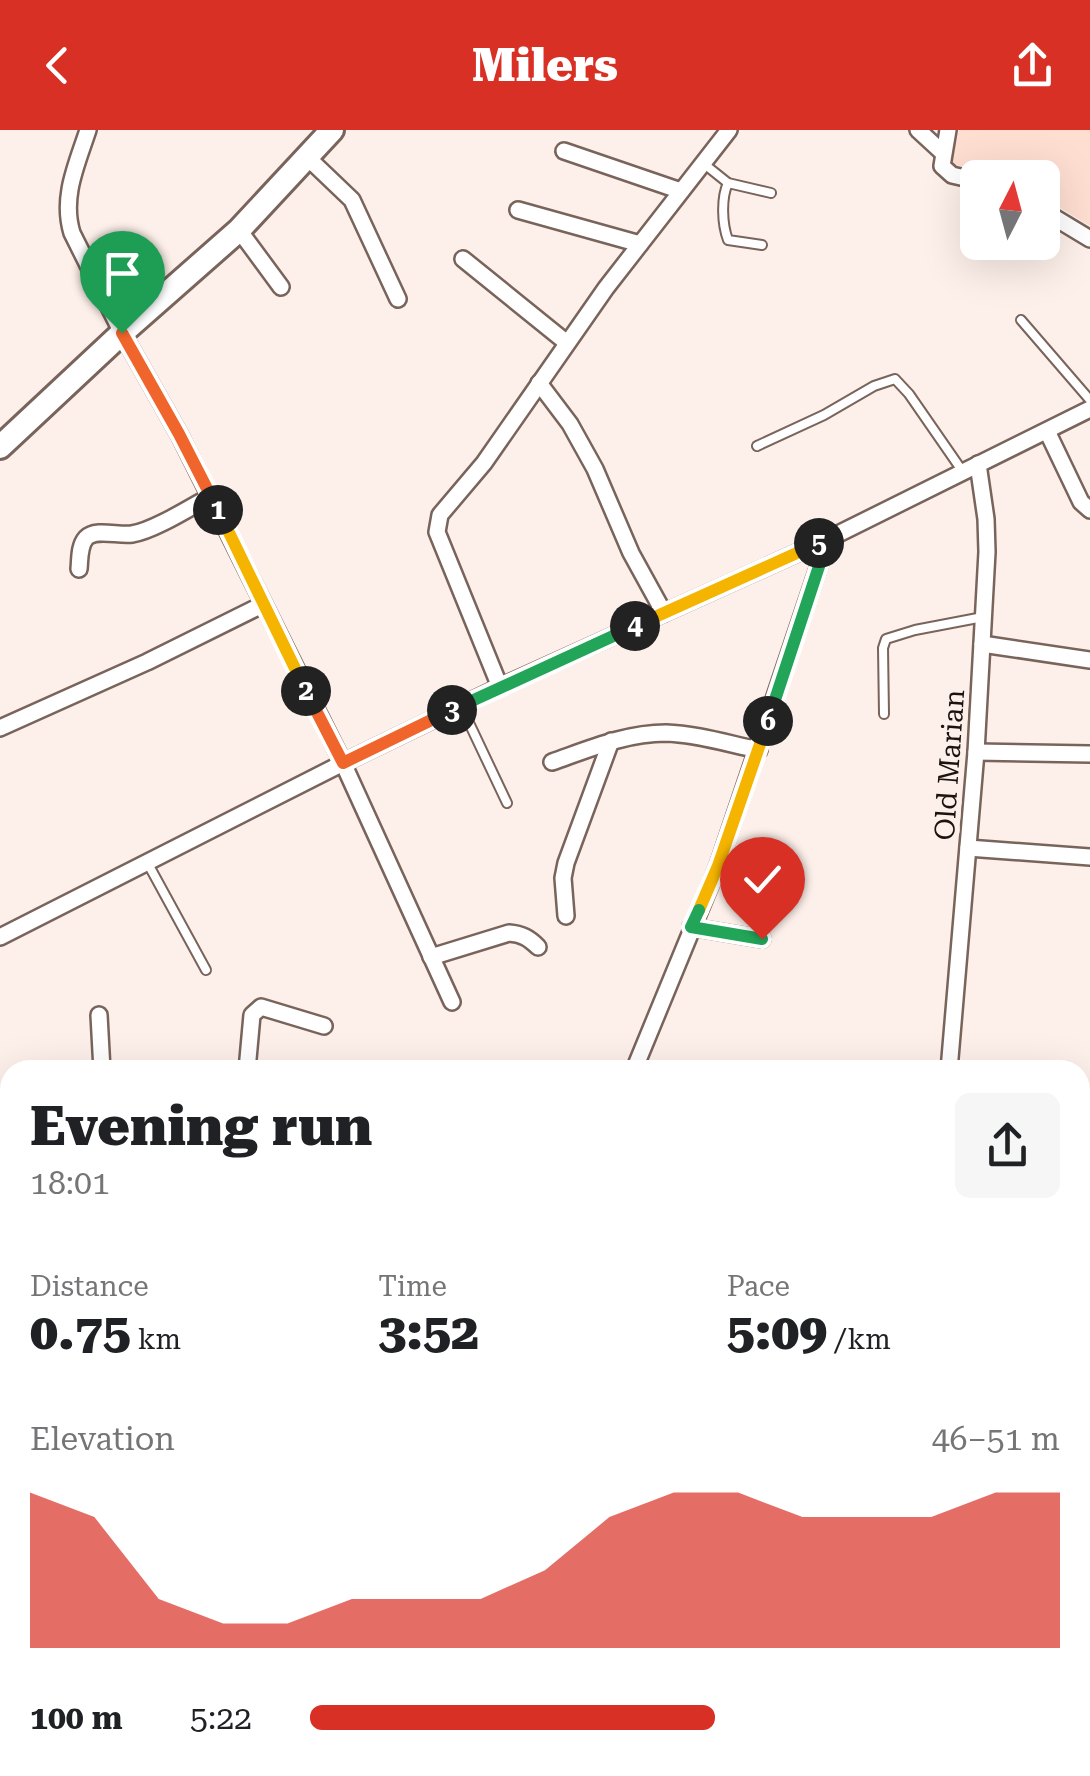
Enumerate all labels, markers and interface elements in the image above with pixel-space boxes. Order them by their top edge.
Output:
icon: back [30,38,85,93]
icon: share [1005,38,1060,93]
text: Milers [472,39,618,92]
north arrow [960,160,1060,260]
map controls [960,160,1060,260]
pin [80,231,165,334]
icon: arrive [95,246,150,301]
pin: 1 [193,485,243,535]
text: 1 [210,493,226,526]
pin: 5 [794,518,844,568]
text: 5 [811,526,827,559]
pin: 4 [610,601,660,651]
text: 4 [627,609,643,642]
pin: 2 [281,666,331,716]
text: 2 [298,674,314,707]
pin: 3 [427,685,477,735]
street label: Old Marian [928,688,971,842]
text: 3 [444,693,460,726]
pin: 6 [743,696,793,746]
text: 6 [760,704,776,737]
pin [720,837,805,940]
icon: check [735,852,790,907]
button: share [955,1093,1060,1198]
text: Evening run [30,1094,372,1158]
text: 18:01 [30,1164,110,1202]
text: Distance [30,1270,149,1303]
text: Time [378,1270,447,1303]
text: Pace [727,1270,790,1303]
text: 0.75 [30,1303,131,1361]
text: 3:52 [378,1303,479,1361]
text: 5:09 [727,1303,827,1361]
text: km [131,1323,181,1356]
text: /km [827,1323,891,1356]
text: Elevation [30,1420,175,1458]
text: 46–51 m [932,1420,1060,1458]
text: 100 m [30,1699,123,1737]
text: 5:22 [190,1699,252,1737]

